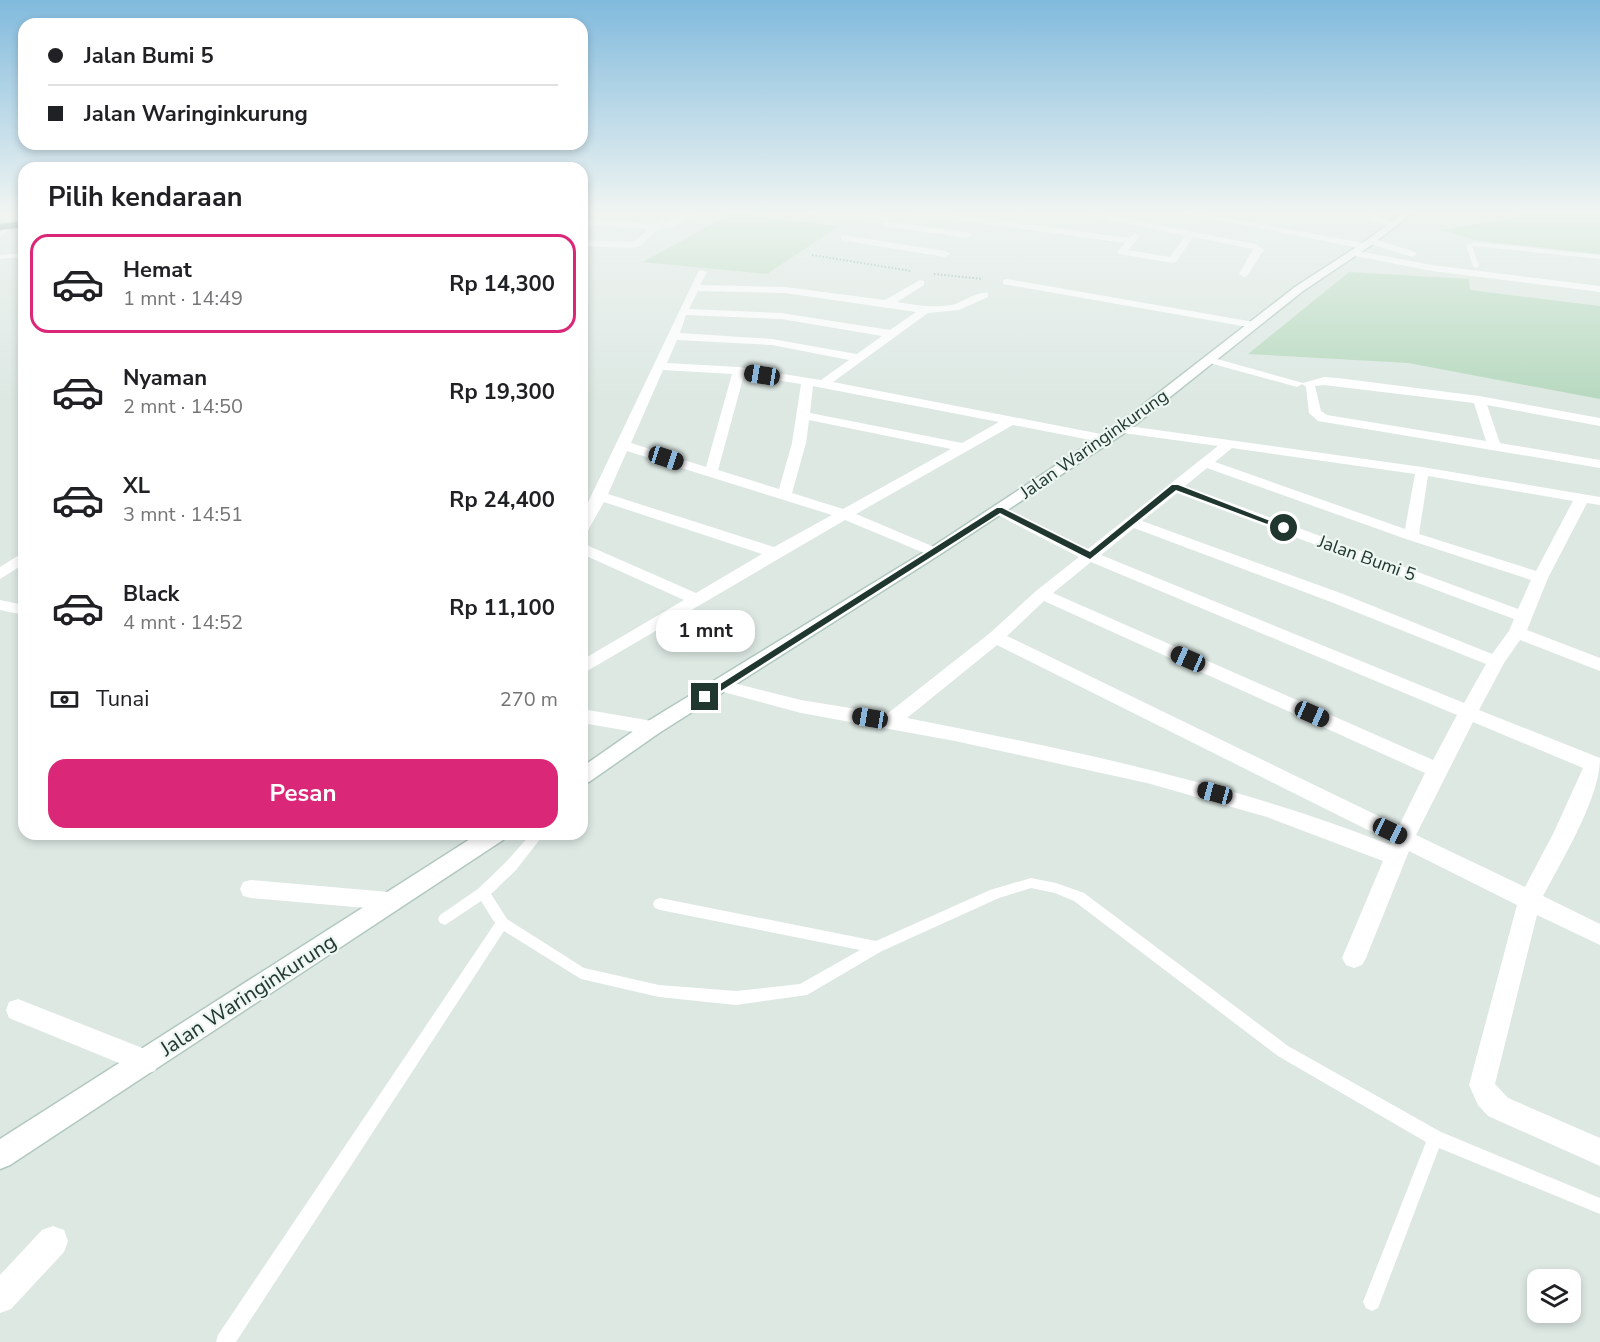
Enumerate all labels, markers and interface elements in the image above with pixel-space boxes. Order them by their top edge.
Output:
text: Jalan Bumi 5 [84,41,214,71]
text: Jalan Waringinkurung [84,99,308,129]
text: Pilih kendaraan [48,179,242,216]
text: Hemat [123,255,192,285]
icon: car [51,257,105,311]
text: Rp 14,300 [449,269,555,299]
text: 1 mnt · 14:49 [123,285,243,312]
text: Nyaman [123,363,207,393]
car [743,363,781,387]
icon: car [51,365,105,419]
text: Rp 19,300 [449,377,555,407]
street label: Jalan Waringinkurung [1014,384,1173,505]
text: 2 mnt · 14:50 [123,393,243,420]
car [646,444,686,472]
text: XL [123,471,150,501]
icon: car [51,473,105,527]
text: Rp 24,400 [449,485,555,515]
text: 3 mnt · 14:51 [123,501,243,528]
route start [1270,514,1297,541]
street label: Jalan Bumi 5 [1314,529,1419,587]
text: Black [123,579,179,609]
icon: car [51,581,105,635]
text: Rp 11,100 [449,593,555,623]
text: 4 mnt · 14:52 [123,609,243,636]
callout: 1 mnt [656,610,754,652]
text: 1 mnt [678,617,733,644]
car [1168,643,1208,675]
icon: cash [48,683,81,716]
route end [691,683,718,710]
text: Tunai [96,684,149,714]
text: 270 m [500,686,558,713]
car [1292,698,1332,730]
car [851,706,889,730]
button: Pesan [48,759,558,828]
car [1195,780,1235,806]
car [1370,815,1410,847]
street label: Jalan Waringinkurung [154,927,342,1063]
map controls [1527,1269,1581,1323]
button: layers [1527,1269,1581,1323]

